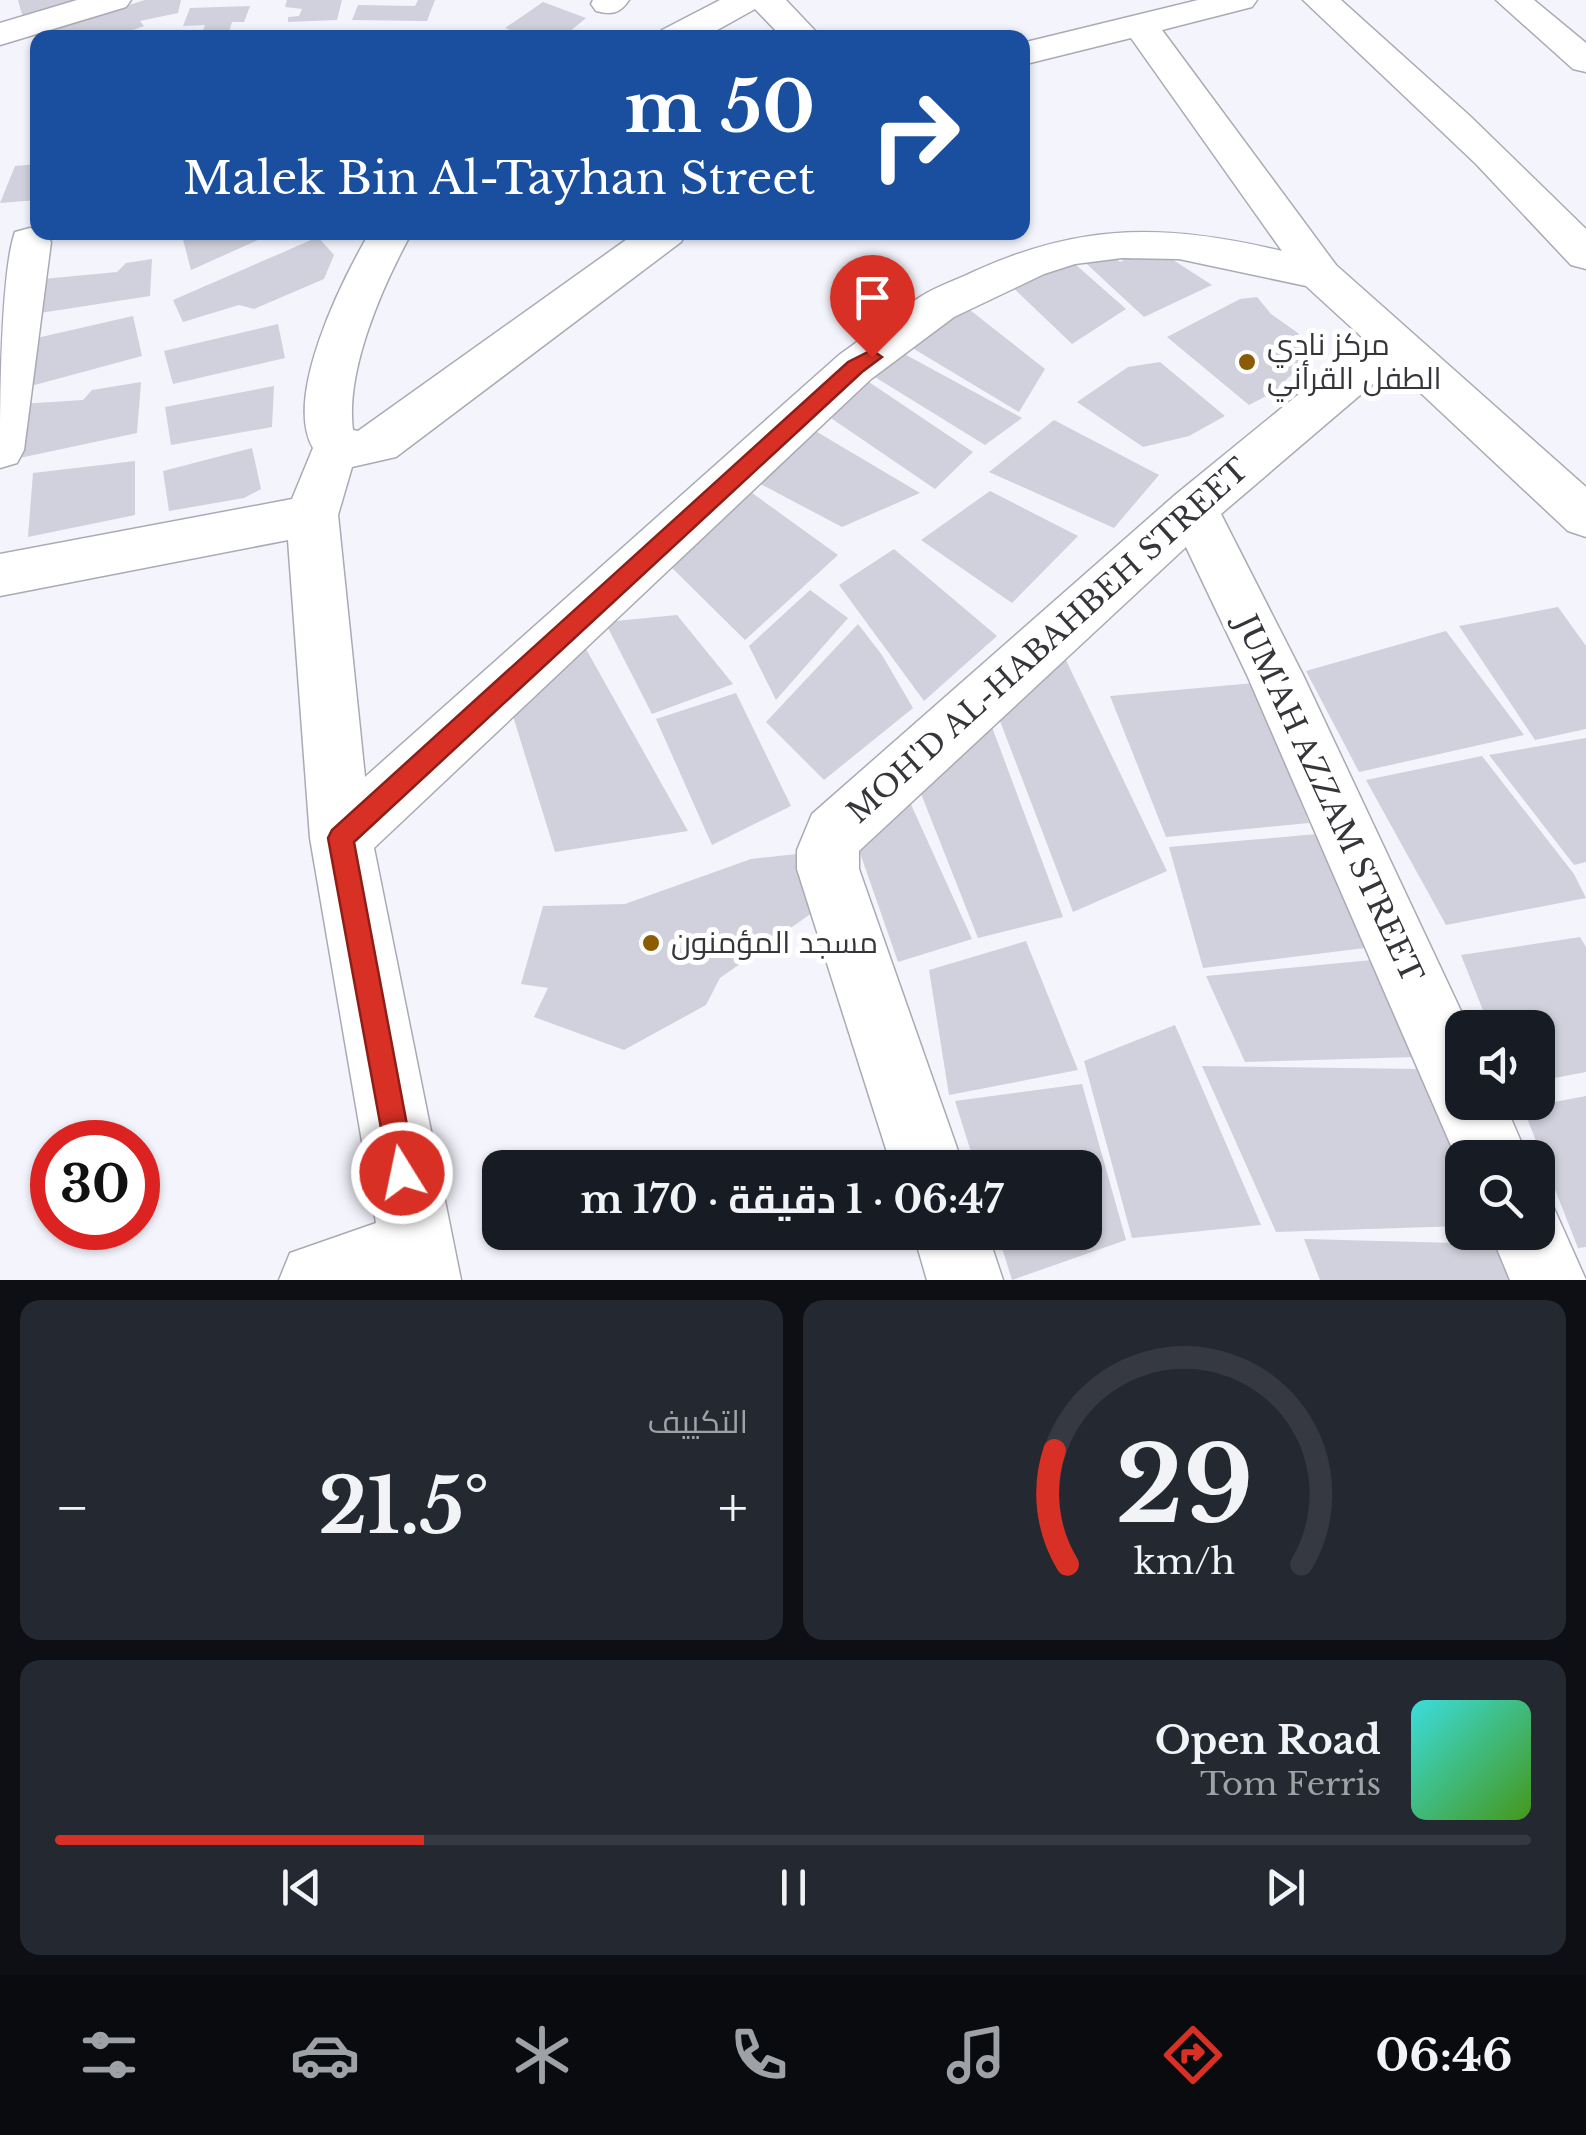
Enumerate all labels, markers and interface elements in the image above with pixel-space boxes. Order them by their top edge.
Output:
text: 50 m [624,64,815,151]
icon: right [850,70,980,200]
text: Malek Bin Al-Tayhan Street [183,150,815,206]
pin [830,255,915,358]
icon: arrive [845,270,900,325]
place label: مركز نادي الطفل القرأني [1267,326,1442,402]
marker: مركز نادي الطفل القرأني [1236,351,1258,373]
street label: MOH'D AL-HABAHBEH STREET [840,451,1256,831]
street label: JUM'AH AZZAM STREET [1226,605,1431,988]
place label: مسجد المؤمنون [671,924,878,961]
marker: مسجد المؤمنون [640,932,662,954]
map controls [1445,1010,1555,1250]
button: sound [1445,1010,1555,1120]
speed limit sign: 30 [30,1120,160,1250]
position arrow [350,1121,454,1225]
button: search [1445,1140,1555,1250]
text: 06:47 · 1 دقيقة · 170 m [581,1176,1003,1223]
text: التكييف [648,1402,748,1442]
text: 29 [1116,1421,1253,1550]
text: 21.5° [318,1460,489,1553]
text: − [55,1474,90,1542]
text: + [718,1474,748,1542]
text: km/h [1134,1539,1235,1584]
text: Open Road [1155,1717,1381,1764]
text: Tom Ferris [1200,1764,1381,1804]
icon: previous [274,1860,329,1915]
icon: pause [766,1860,821,1915]
icon: next [1258,1860,1313,1915]
icon: filters [74,2020,144,2090]
icon: car [290,2020,360,2090]
icon: climate [507,2020,577,2090]
icon: phone [724,2020,794,2090]
icon: music [941,2020,1011,2090]
icon: directions [1158,2020,1228,2090]
text: 06:46 [1375,2027,1513,2083]

